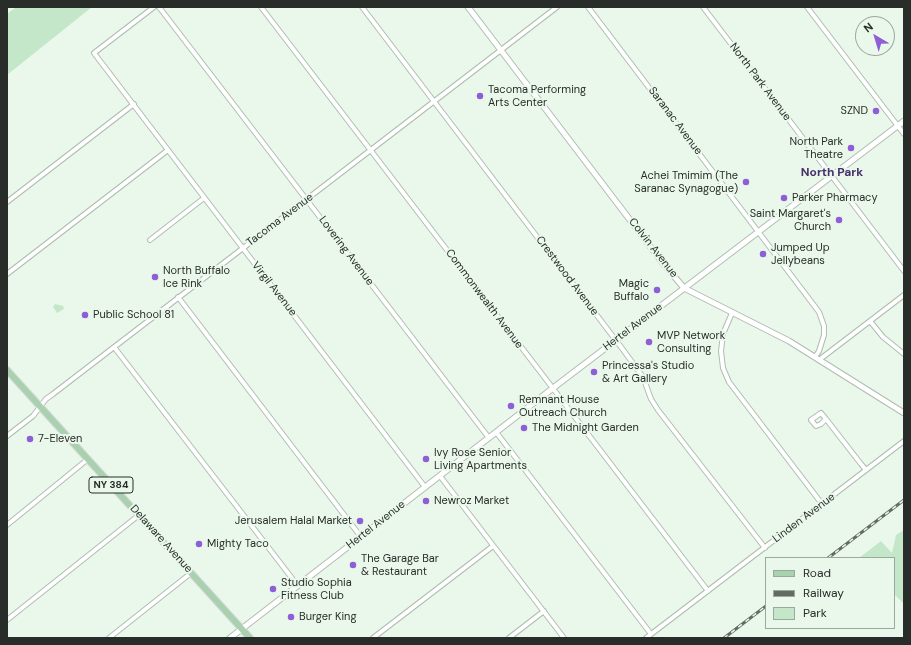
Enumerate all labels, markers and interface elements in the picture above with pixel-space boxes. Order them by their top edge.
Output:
north arrow [855,16,895,56]
text: N [861,19,876,35]
street label: North Park Avenue [727,41,793,123]
place label: Tacoma Performing Arts Center [488,83,586,109]
street label: Saranac Avenue [645,85,705,157]
marker: Tacoma Performing Arts Center [475,91,485,101]
place label: SZND [841,104,868,118]
marker: SZND [871,106,881,116]
place label: North Park Theatre [790,135,843,161]
marker: North Park Theatre [846,143,856,153]
district label: North Park [801,166,863,180]
place label: Achei Tmimim (The Saranac Synagogue) [634,169,738,195]
marker: Achei Tmimim (The Saranac Synagogue) [741,177,751,187]
street label: Tacoma Avenue [244,191,316,249]
place label: Parker Pharmacy [792,191,878,205]
marker: Parker Pharmacy [779,193,789,203]
place label: Saint Margaret's Church [750,207,831,233]
street label: Lovering Avenue [316,214,376,288]
marker: Saint Margaret's Church [834,215,844,225]
street label: Colvin Avenue [626,216,680,280]
street label: Crestwood Avenue [533,234,601,318]
place label: Jumped Up Jellybeans [771,241,830,267]
street label: Commonwealth Avenue [442,247,526,351]
marker: Jumped Up Jellybeans [758,249,768,259]
street label: Virgil Avenue [249,259,299,319]
place label: North Buffalo Ice Rink [163,264,230,290]
marker: North Buffalo Ice Rink [150,272,160,282]
place label: Magic Buffalo [614,277,649,303]
marker: Magic Buffalo [652,285,662,295]
street label: Hertel Avenue [601,300,665,354]
place label: Public School 81 [93,308,174,322]
marker: Public School 81 [80,310,90,320]
place label: MVP Network Consulting [657,329,725,355]
marker: MVP Network Consulting [644,337,654,347]
place label: Princessa's Studio & Art Gallery [602,359,694,385]
marker: Princessa's Studio & Art Gallery [589,367,599,377]
place label: Remnant House Outreach Church [519,393,607,419]
marker: Remnant House Outreach Church [506,401,516,411]
place label: The Midnight Garden [532,421,639,435]
marker: The Midnight Garden [519,423,529,433]
place label: 7-Eleven [38,432,82,446]
marker: 7-Eleven [25,434,35,444]
place label: Ivy Rose Senior Living Apartments [434,446,527,472]
marker: Ivy Rose Senior Living Apartments [421,454,431,464]
road number: NY 384 [89,477,133,493]
street label: Linden Avenue [770,490,838,546]
place label: Newroz Market [434,494,509,508]
marker: Newroz Market [421,496,431,506]
street label: Hertel Avenue [344,498,408,552]
street label: Delaware Avenue [127,502,195,576]
place label: Jerusalem Halal Market [235,514,352,528]
marker: Jerusalem Halal Market [355,516,365,526]
place label: Mighty Taco [207,537,269,551]
marker: Mighty Taco [194,539,204,549]
place label: The Garage Bar & Restaurant [361,552,439,578]
legend [765,557,895,629]
marker: The Garage Bar & Restaurant [348,560,358,570]
text: Road [803,565,831,581]
place label: Studio Sophia Fitness Club [281,576,352,602]
marker: Studio Sophia Fitness Club [268,584,278,594]
text: Railway [803,585,844,601]
text: Park [803,605,827,621]
place label: Burger King [299,610,357,624]
marker: Burger King [286,612,296,622]

